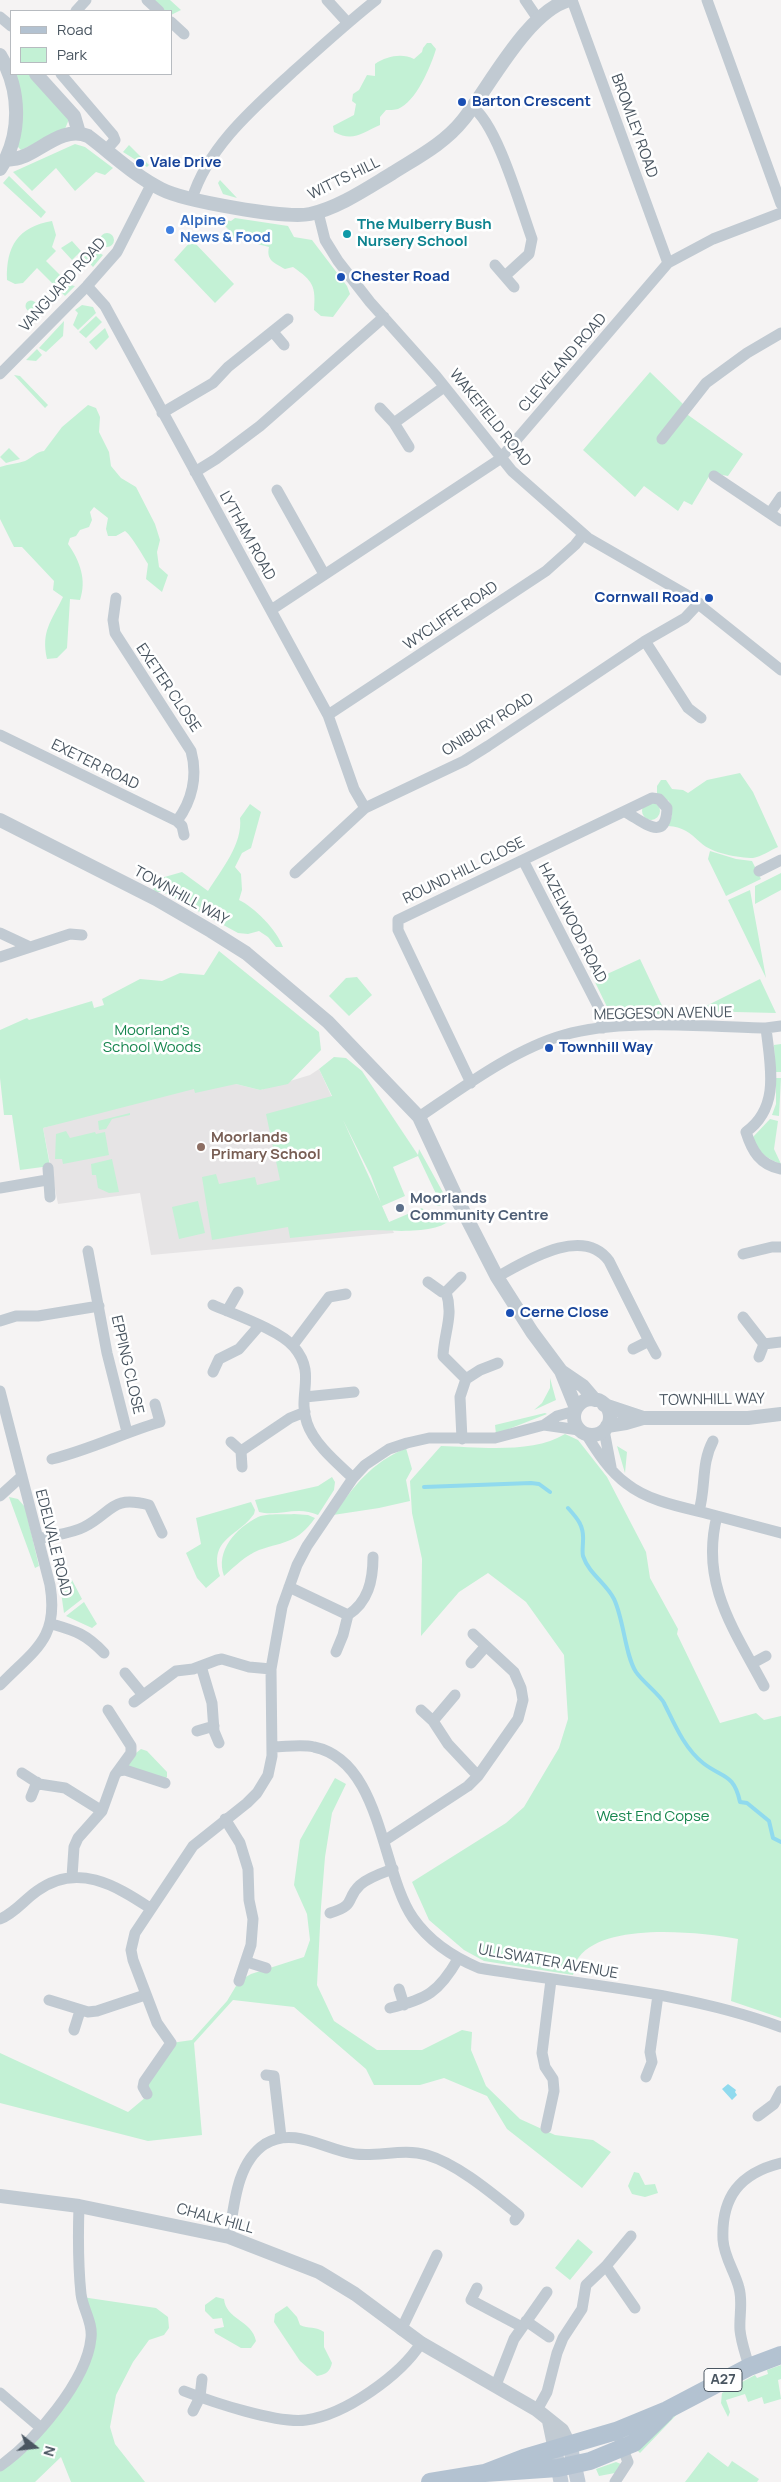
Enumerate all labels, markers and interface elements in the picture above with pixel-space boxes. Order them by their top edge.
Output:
legend [10,10,172,75]
text: Road [57,19,93,40]
text: Park [57,44,87,65]
street label: BROMLEY ROAD [607,72,661,180]
place label: Barton Crescent [472,93,591,111]
marker: Barton Crescent [456,96,468,108]
place label: Vale Drive [150,154,222,172]
street label: WITTS HILL [305,154,383,204]
marker: Vale Drive [134,157,146,169]
place label: Alpine News & Food [180,212,271,247]
place label: The Mulberry Bush Nursery School [357,216,492,251]
marker: Alpine News & Food [164,224,176,236]
marker: The Mulberry Bush Nursery School [341,228,353,240]
street label: VANGUARD ROAD [16,234,110,336]
place label: Chester Road [351,268,450,286]
marker: Chester Road [335,271,347,283]
street label: CLEVELAND ROAD [515,310,611,416]
street label: WAKEFIELD ROAD [445,366,535,470]
street label: LYTHAM ROAD [215,488,279,584]
street label: WYCLIFFE ROAD [400,578,502,654]
place label: Cornwall Road [595,589,699,607]
marker: Cornwall Road [703,592,715,604]
street label: EXETER CLOSE [132,640,204,736]
street label: ONIBURY ROAD [439,690,537,760]
street label: EXETER ROAD [48,736,142,794]
street label: ROUND HILL CLOSE [400,834,528,908]
street label: HAZELWOOD ROAD [534,860,610,986]
street label: TOWNHILL WAY [130,863,232,929]
street label: MEGGESON AVENUE [593,1004,733,1024]
park label: Moorland's School Woods [103,1022,201,1057]
place label: Townhill Way [559,1039,653,1057]
marker: Townhill Way [543,1042,555,1054]
place label: Moorlands Primary School [211,1129,321,1164]
marker: Moorlands Primary School [195,1141,207,1153]
place label: Moorlands Community Centre [410,1190,549,1225]
marker: Moorlands Community Centre [394,1202,406,1214]
place label: Cerne Close [520,1304,609,1322]
marker: Cerne Close [504,1307,516,1319]
street label: EPPING CLOSE [107,1314,147,1416]
street label: TOWNHILL WAY [659,1390,765,1410]
street label: EDELVALE ROAD [31,1487,75,1599]
park label: West End Copse [596,1808,710,1826]
street label: ULLSWATER AVENUE [477,1941,619,1983]
street label: CHALK HILL [174,2200,256,2238]
road number: A27 [704,2368,742,2392]
north arrow [10,2422,60,2472]
text: N [39,2444,60,2459]

